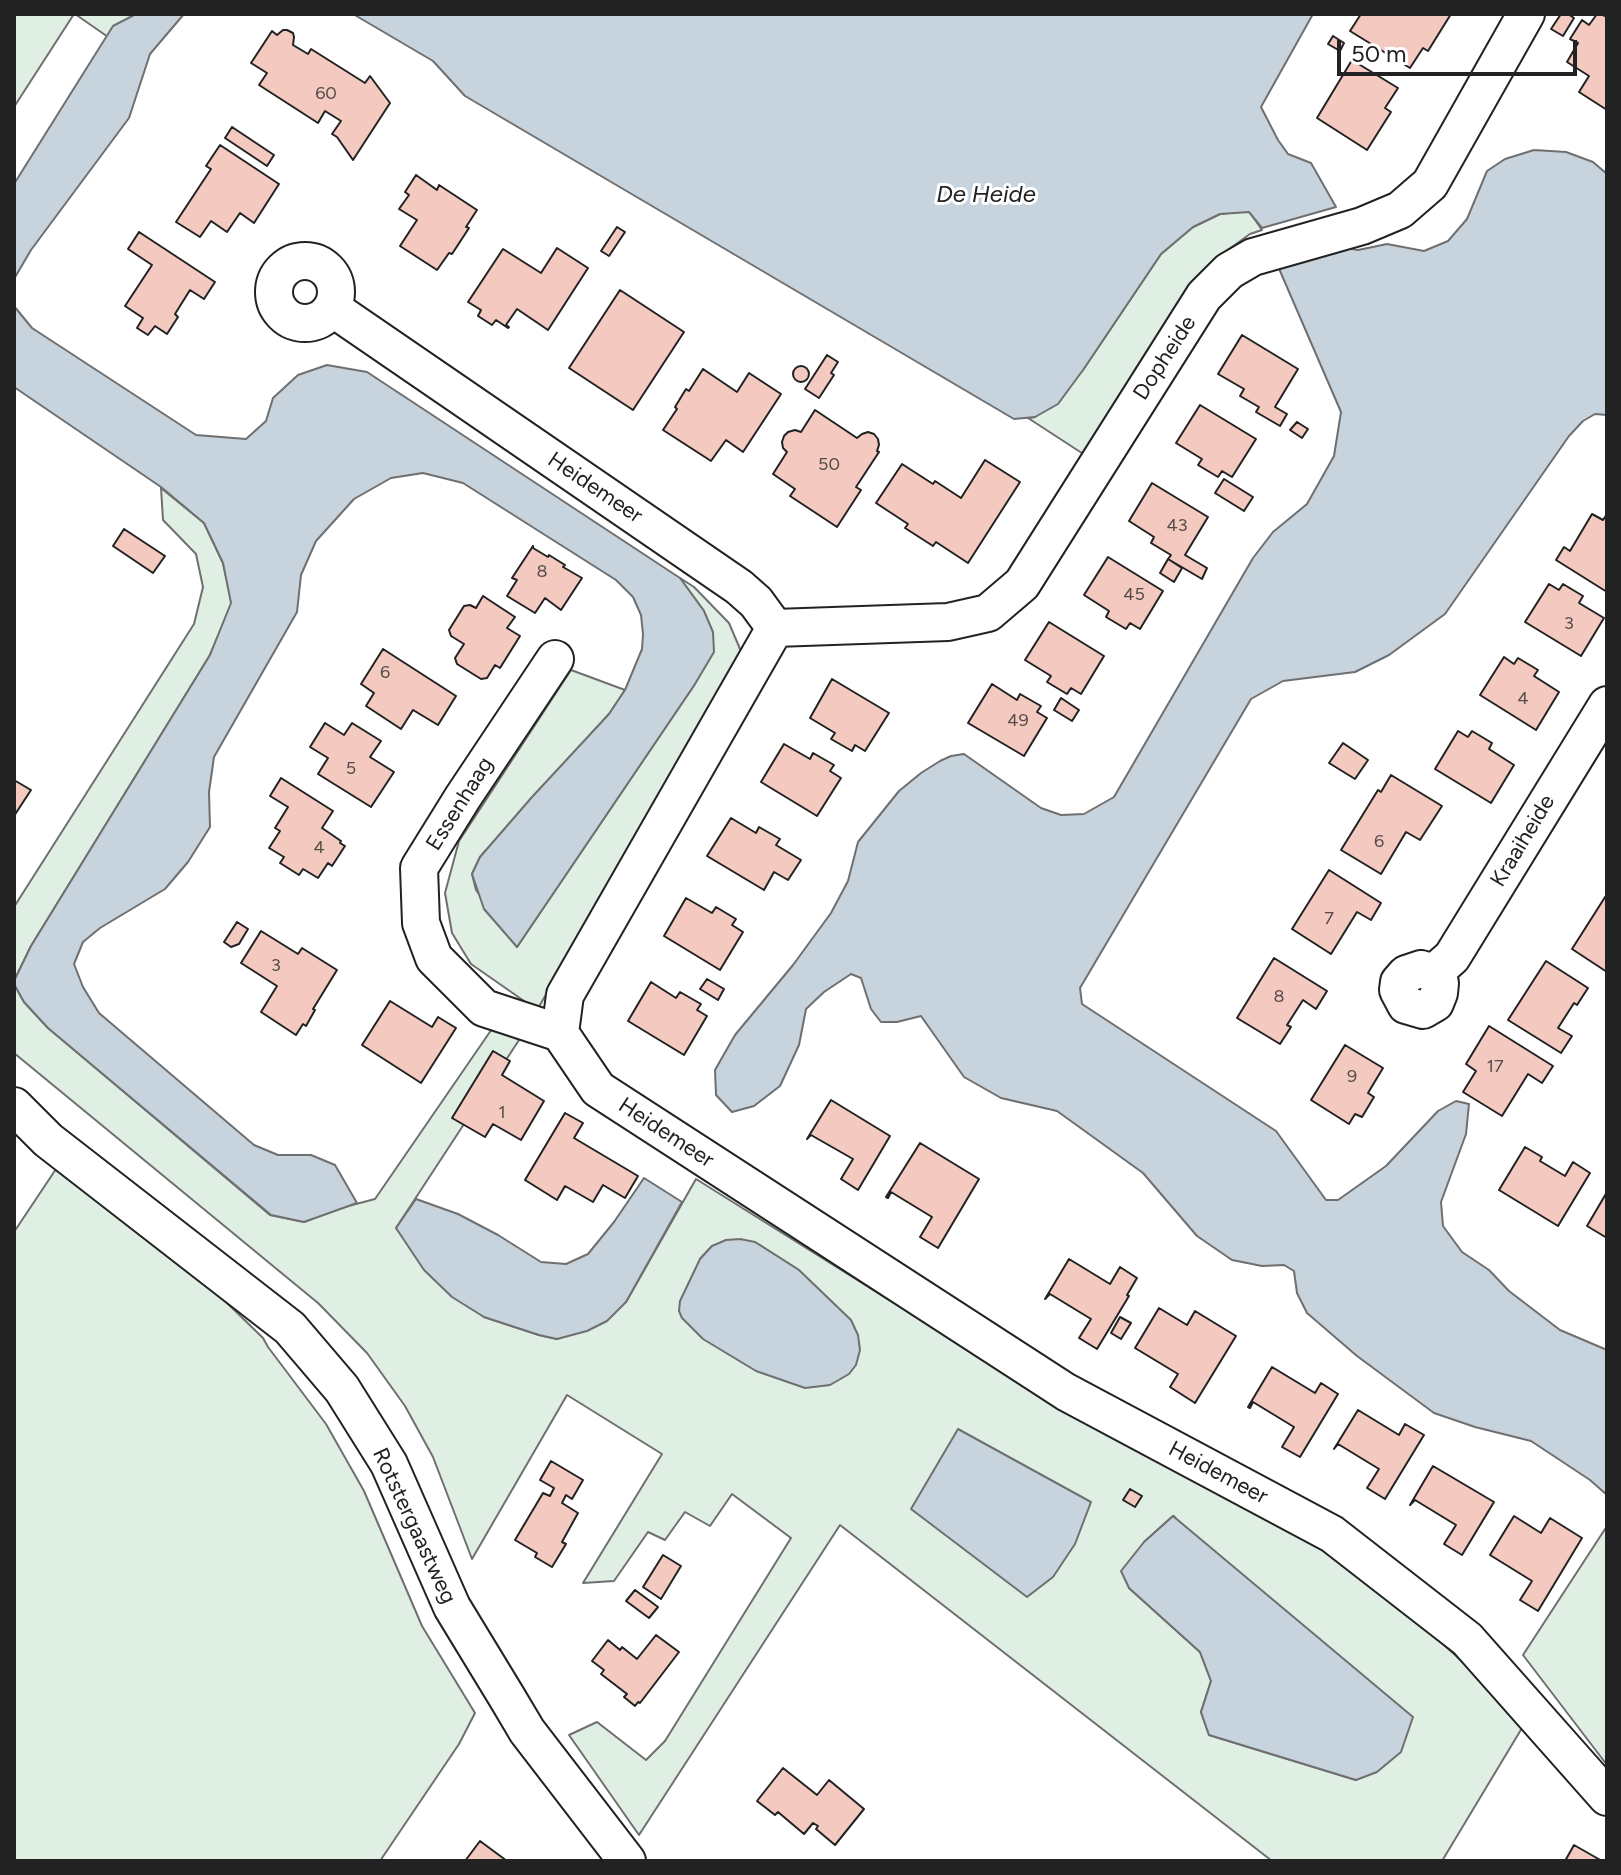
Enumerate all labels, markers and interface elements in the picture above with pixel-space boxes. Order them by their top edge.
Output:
scale bar [1341,24,1581,74]
text: 50 m [1351,39,1407,68]
house number: 60 [315,83,337,105]
water label: De Heide [936,181,1036,209]
street label: Dopheide [1128,311,1202,405]
street label: Heidemeer [543,447,647,529]
house number: 50 [818,454,840,476]
house number: 43 [1167,515,1187,537]
house number: 8 [536,561,548,583]
house number: 45 [1123,584,1145,606]
house number: 3 [1564,613,1574,635]
house number: 6 [380,662,390,684]
house number: 4 [1517,688,1529,710]
house number: 49 [1007,710,1029,732]
street label: Essenhaag [421,752,499,856]
house number: 5 [346,758,356,780]
street label: Kraaiheide [1485,790,1561,892]
house number: 6 [1374,831,1384,853]
house number: 4 [313,837,325,859]
house number: 7 [1324,908,1334,930]
house number: 3 [271,955,281,977]
house number: 8 [1273,986,1285,1008]
house number: 17 [1486,1056,1504,1078]
house number: 9 [1347,1066,1357,1088]
street label: Heidemeer [613,1092,719,1174]
house number: 1 [498,1102,506,1124]
street label: Heidemeer [1164,1436,1272,1510]
street label: Rotstergaastweg [366,1444,462,1608]

